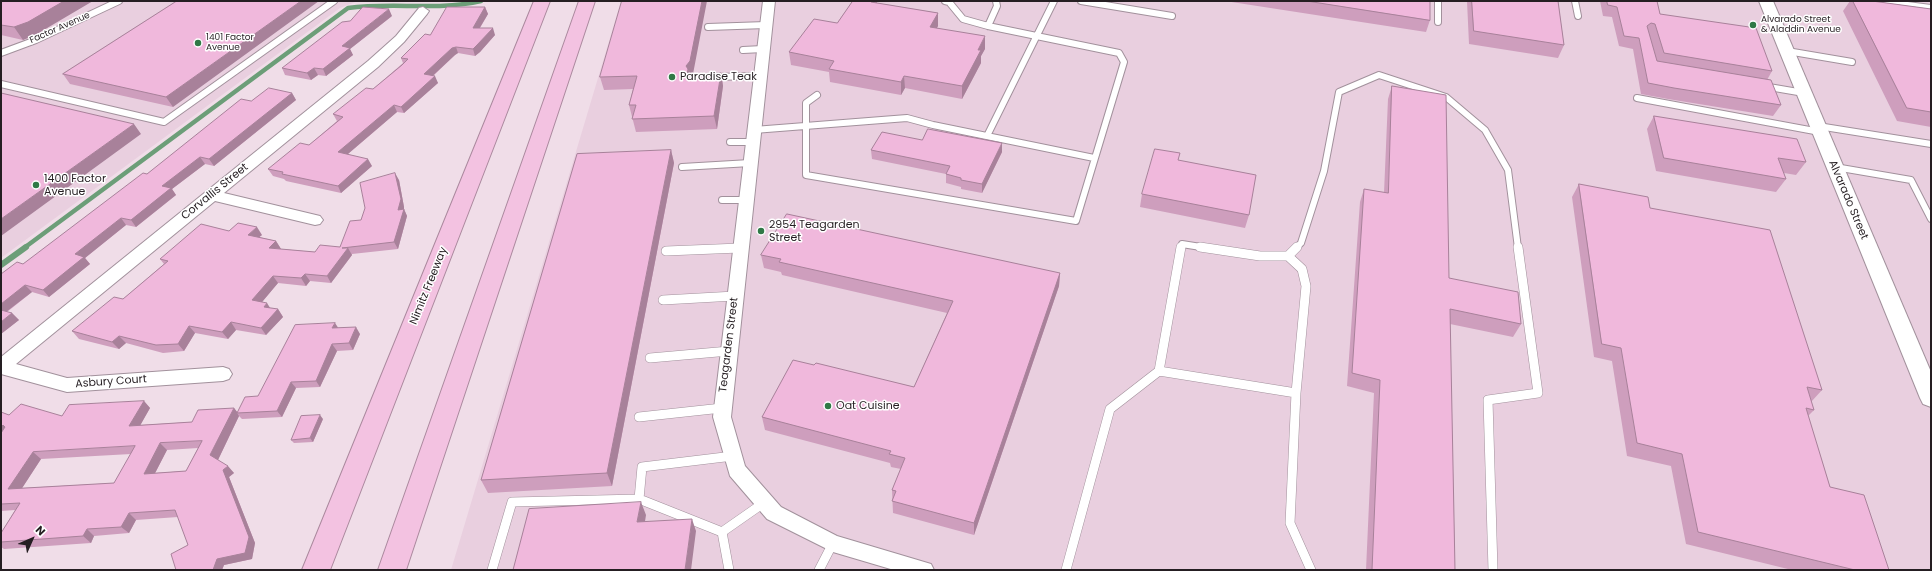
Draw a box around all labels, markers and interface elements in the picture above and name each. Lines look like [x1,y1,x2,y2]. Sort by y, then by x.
street label: Factor Avenue [28,10,92,46]
place label: Alvarado Street & Aladdin Avenue [1761,15,1841,36]
marker: Alvarado Street & Aladdin Avenue [1748,20,1758,30]
place label: 1401 Factor Avenue [206,33,254,54]
marker: 1401 Factor Avenue [193,38,203,48]
place label: Paradise Teak [680,70,757,84]
marker: Paradise Teak [667,72,677,82]
street label: Alvarado Street [1825,158,1871,242]
street label: Corvallis Street [179,161,251,223]
place label: 1400 Factor Avenue [44,172,106,198]
marker: 1400 Factor Avenue [31,180,41,190]
place label: 2954 Teagarden Street [769,218,859,244]
marker: 2954 Teagarden Street [756,226,766,236]
street label: Nimitz Freeway [407,245,451,327]
street label: Teagarden Street [717,297,741,393]
street label: Asbury Court [75,373,147,391]
place label: Oat Cuisine [836,399,900,413]
marker: Oat Cuisine [823,401,833,411]
north arrow [12,519,52,559]
text: N [32,522,49,539]

